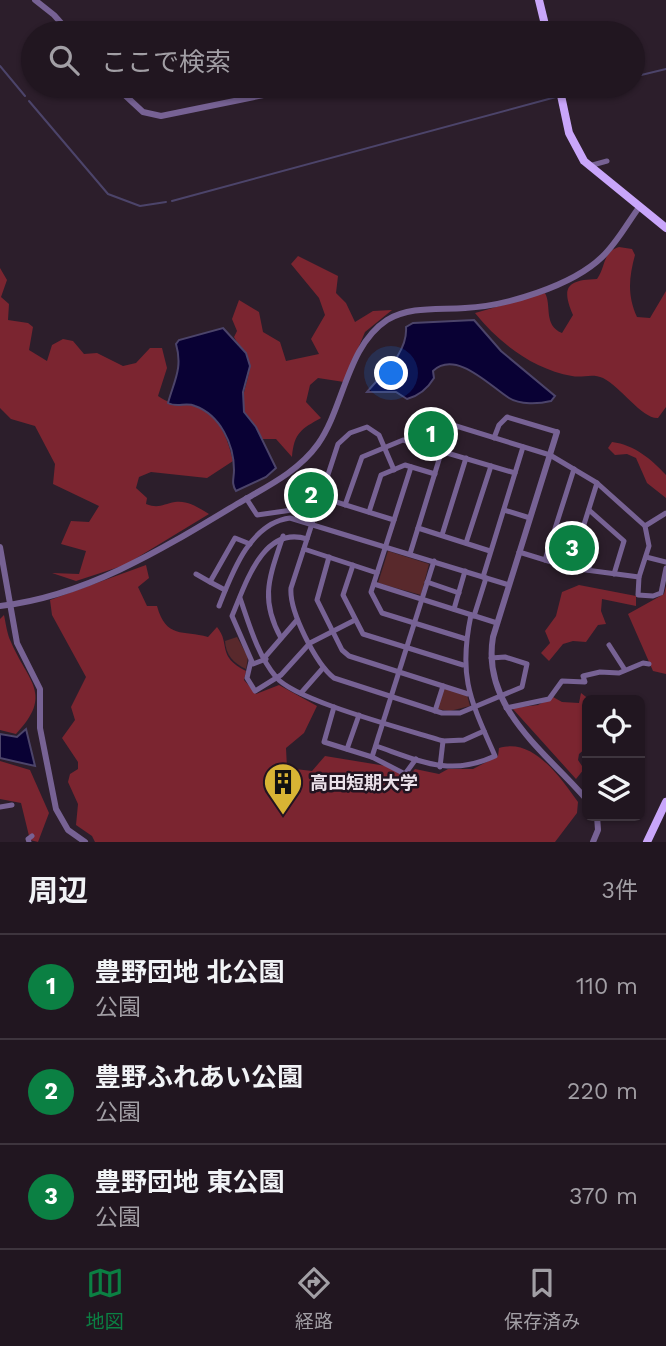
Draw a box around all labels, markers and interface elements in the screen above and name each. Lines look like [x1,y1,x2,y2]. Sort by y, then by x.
search box [21,21,645,98]
icon: search [45,41,83,79]
text: ここで検索 [101,47,231,77]
your location [374,356,408,390]
pin: 1 [408,408,454,460]
pin: 2 [288,469,334,521]
pin: 3 [549,522,595,574]
map controls [582,695,645,821]
button: locate [582,695,645,758]
button: layers [582,758,645,821]
building icon: 高田短期大学 [262,761,304,816]
place label: 高田短期大学 [310,772,418,793]
text: 周辺 [28,873,88,908]
text: 3件 [602,877,638,904]
text: 豊野団地 北公園 [95,957,284,987]
text: 1 [46,973,56,1000]
text: 110 m [576,973,638,1000]
text: 公園 [95,994,141,1021]
text: 豊野ふれあい公園 [95,1062,303,1092]
text: 2 [44,1078,58,1105]
text: 220 m [567,1078,638,1105]
text: 公園 [95,1099,141,1126]
text: 豊野団地 東公園 [95,1167,284,1197]
text: 3 [44,1183,58,1210]
text: 370 m [569,1183,638,1210]
text: 公園 [95,1204,141,1231]
tab: 地図 [86,1264,124,1333]
tab: 経路 [295,1264,333,1333]
tab: 保存済み [504,1264,580,1333]

